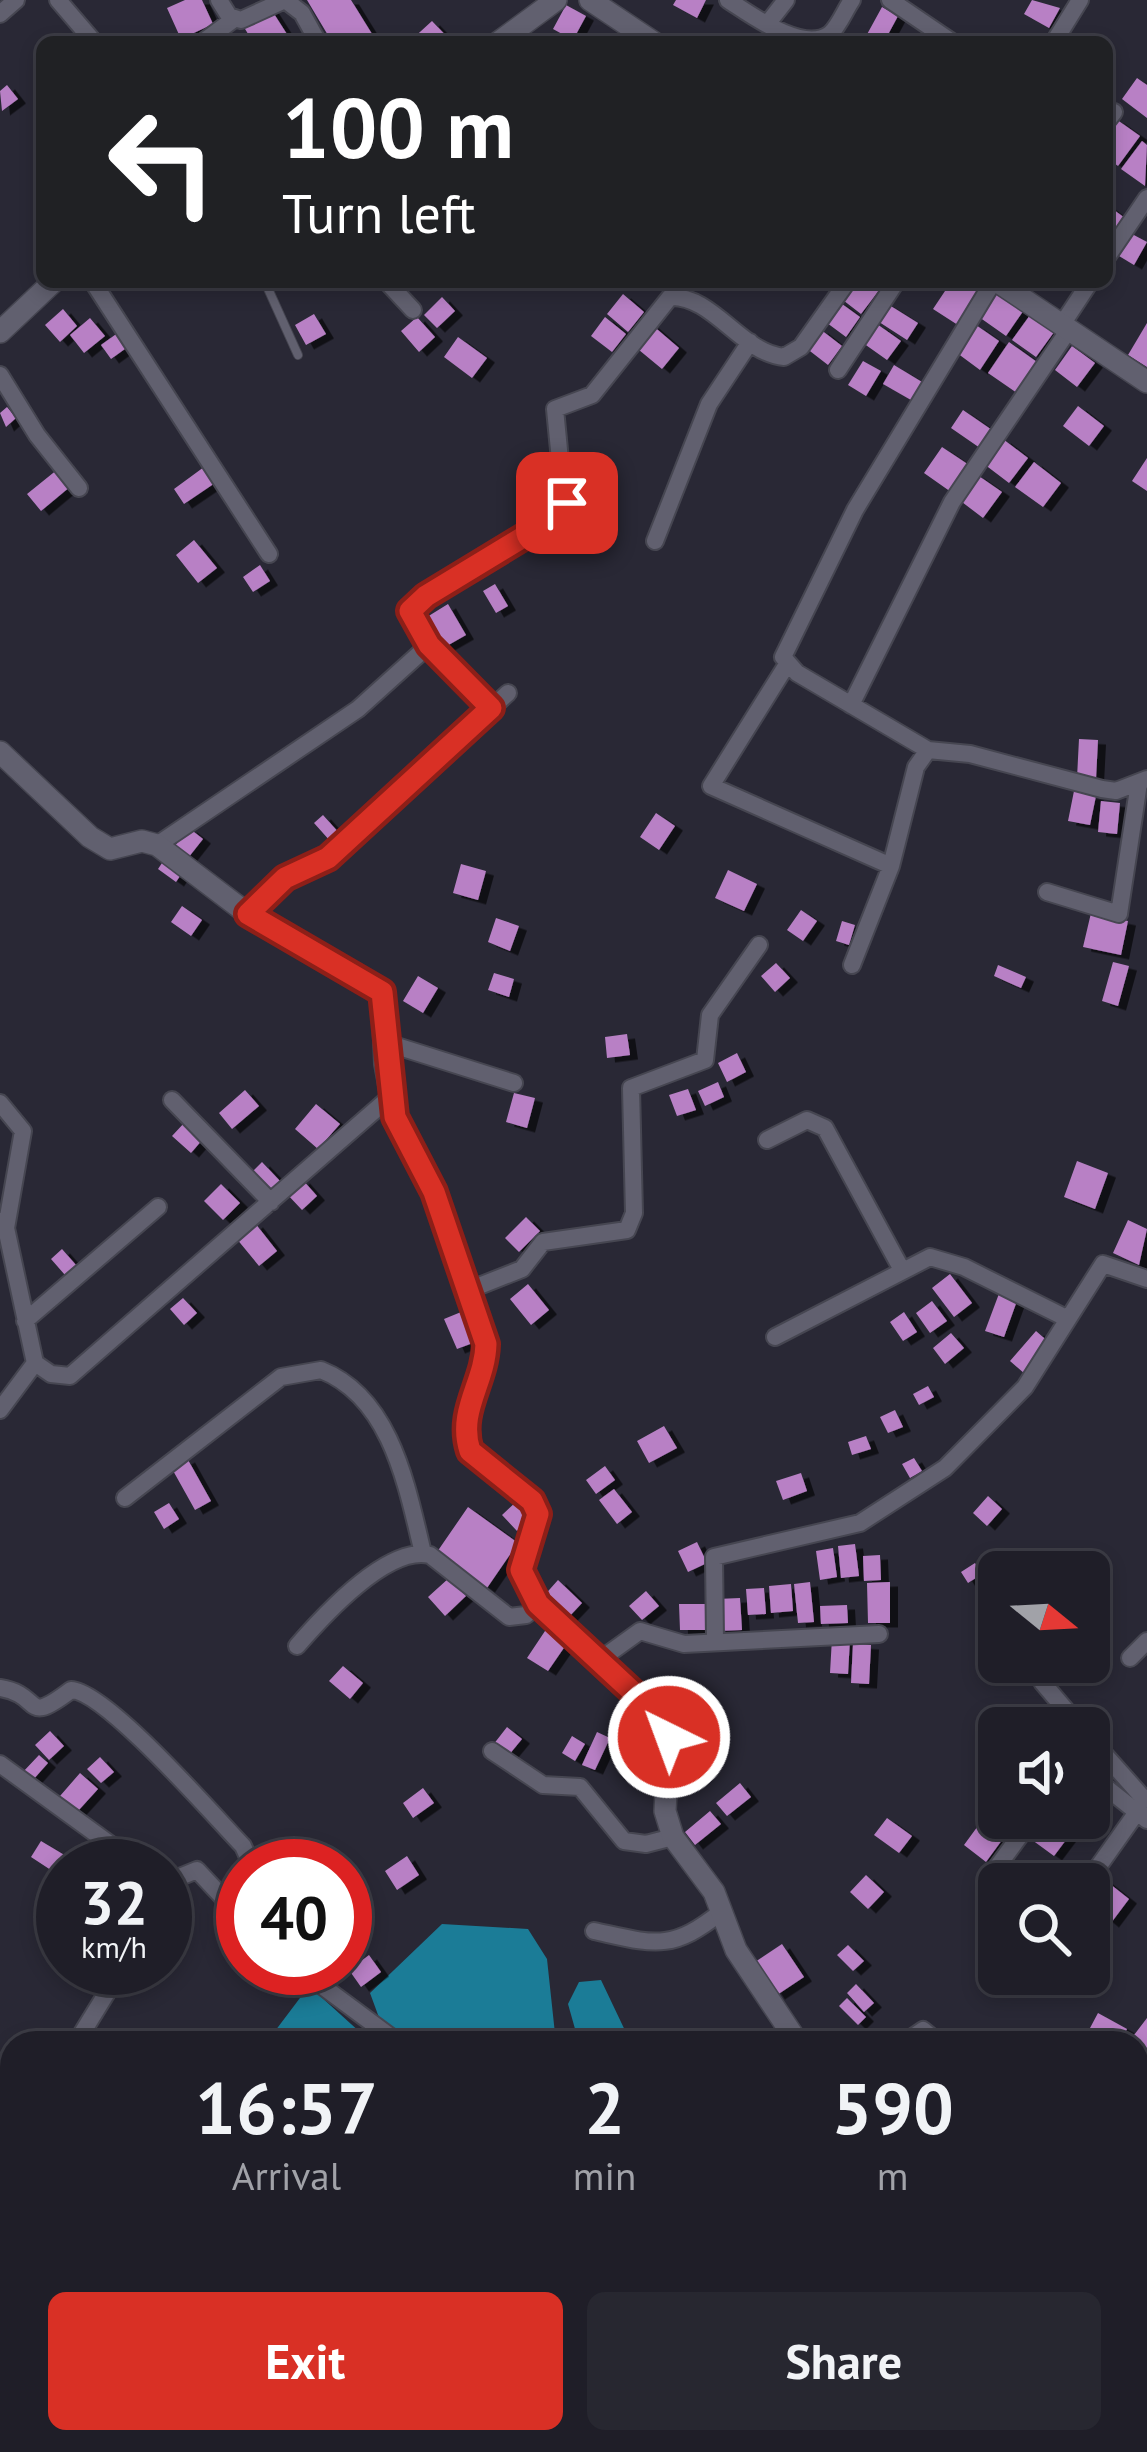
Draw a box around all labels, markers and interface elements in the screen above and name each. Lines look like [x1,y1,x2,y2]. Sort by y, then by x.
text: 100 m [282,72,514,181]
icon: left [84,84,240,240]
text: Turn left [282,178,476,248]
pin [516,452,618,554]
icon: arrive [534,470,600,536]
north arrow [978,1551,1110,1683]
map controls [978,1551,1110,1995]
position arrow [606,1674,732,1800]
button: sound [978,1707,1110,1839]
speed limit sign: 40 [216,1839,372,1995]
text: 32 [80,1863,148,1941]
button: search [978,1863,1110,1995]
text: km/h [81,1927,147,1966]
text: 16:57 [195,2061,378,2154]
text: 2 [584,2061,625,2154]
text: 590 [831,2061,954,2154]
text: Arrival [232,2150,341,2201]
text: min [573,2150,636,2201]
text: m [877,2150,908,2201]
button: Exit [48,2292,563,2430]
button: Share [587,2292,1101,2430]

